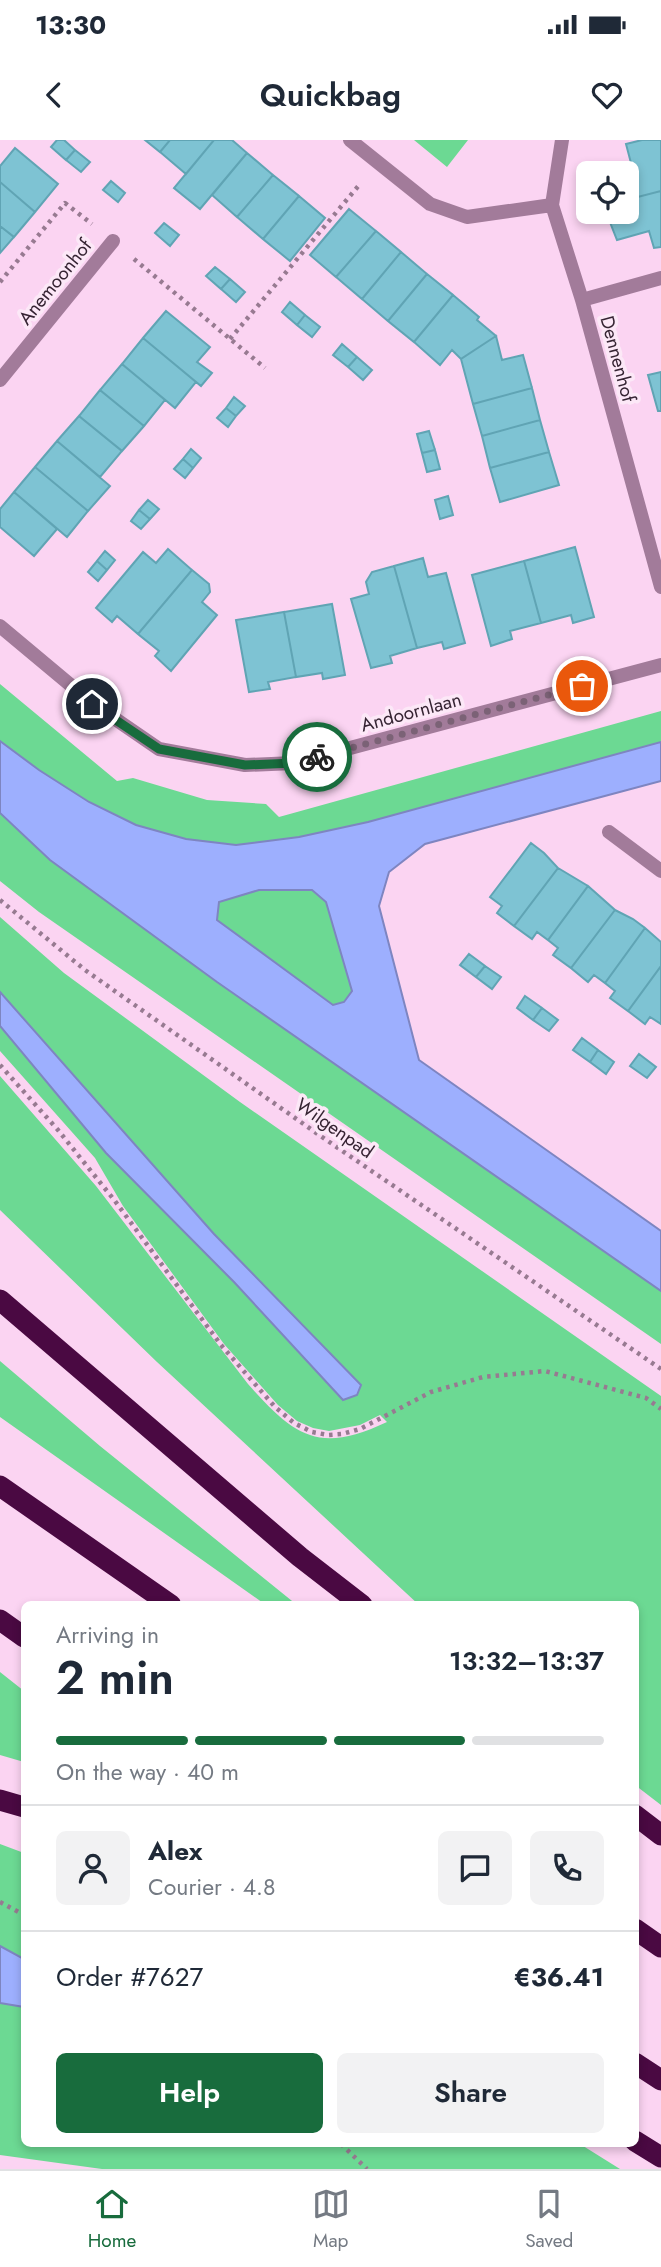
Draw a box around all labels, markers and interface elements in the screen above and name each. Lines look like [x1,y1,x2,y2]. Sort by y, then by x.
text: 13:30 [35,6,106,44]
text: Quickbag [260,72,401,118]
icon: back [35,76,73,114]
icon: heart [588,76,626,114]
map controls [576,161,639,224]
button: locate [576,161,639,224]
street label: Anemoonhof [12,233,98,331]
street label: Dennenhof [594,313,643,406]
pin [552,656,612,716]
icon: bag [563,667,601,705]
pin [62,674,122,734]
icon: home [73,685,111,723]
street label: Andoornlaan [358,686,464,738]
courier [282,722,352,792]
icon: bike [298,738,336,776]
street label: Wilgenpad [291,1091,379,1165]
text: Arriving in [56,1618,159,1652]
text: 13:32–13:37 [449,1642,604,1680]
text: 2 min [56,1645,174,1711]
text: On the way · 40 m [56,1755,239,1789]
button: person [56,1831,130,1905]
button: chat [438,1831,512,1905]
button: phone [530,1831,604,1905]
text: Alex [148,1832,202,1870]
text: Courier · 4.8 [148,1870,276,1904]
text: Order #7627 [56,1958,203,1996]
text: €36.41 [514,1958,604,1996]
button: Help [56,2053,323,2133]
button: Share [337,2053,604,2133]
tab: Home [88,2185,136,2254]
tab: Map [312,2185,350,2254]
tab: Saved [525,2185,573,2254]

